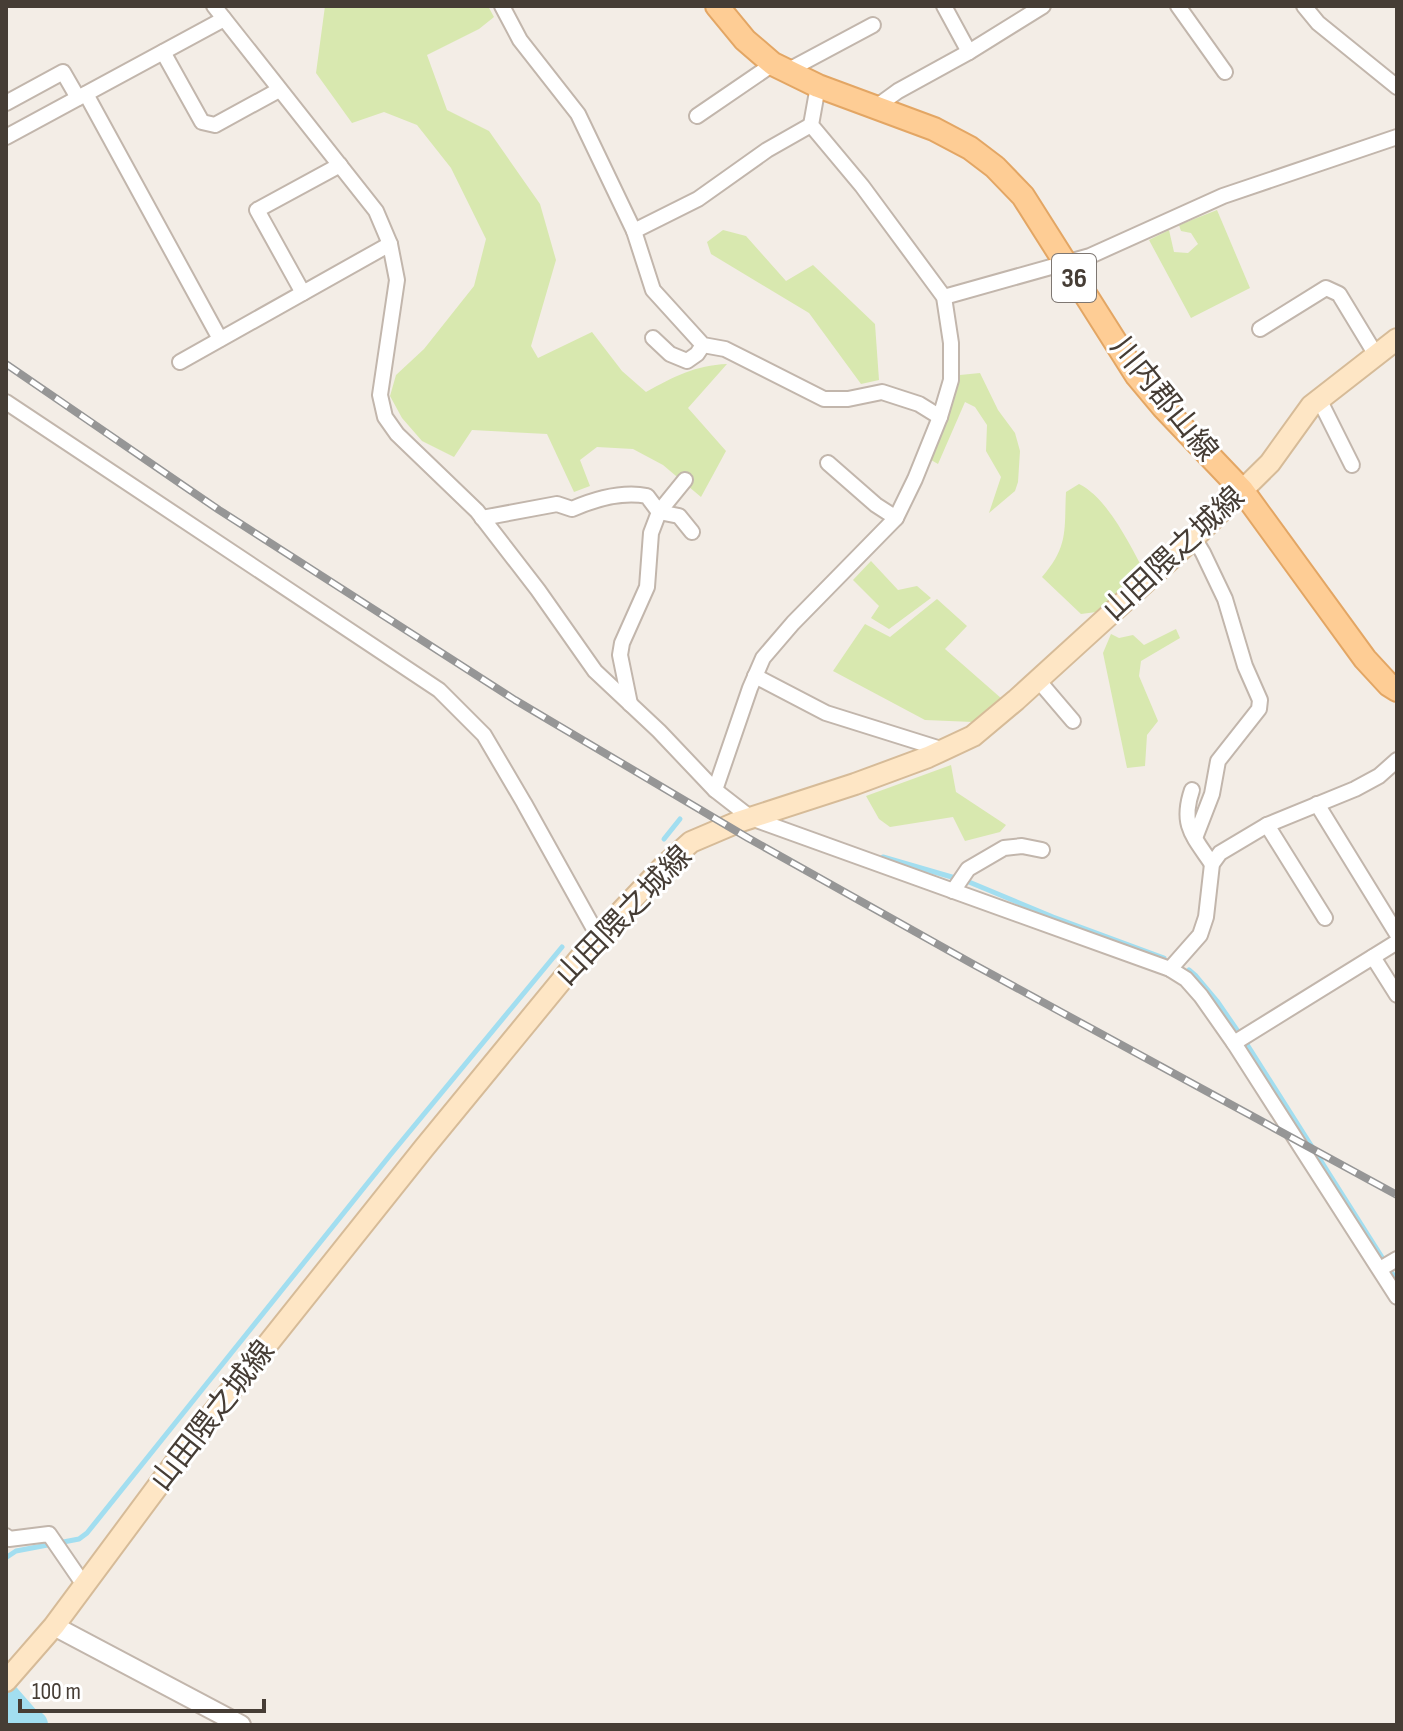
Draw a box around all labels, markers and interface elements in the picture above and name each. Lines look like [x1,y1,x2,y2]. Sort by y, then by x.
road number: 36 [1052,254,1096,302]
street label: 川内郡山線 [1103,329,1225,469]
street label: 山田隈之城線 [1096,479,1252,629]
street label: 山田隈之城線 [549,839,699,993]
street label: 山田隈之城線 [143,1334,283,1498]
scale bar [20,1663,264,1713]
text: 100 m [32,1677,81,1706]

